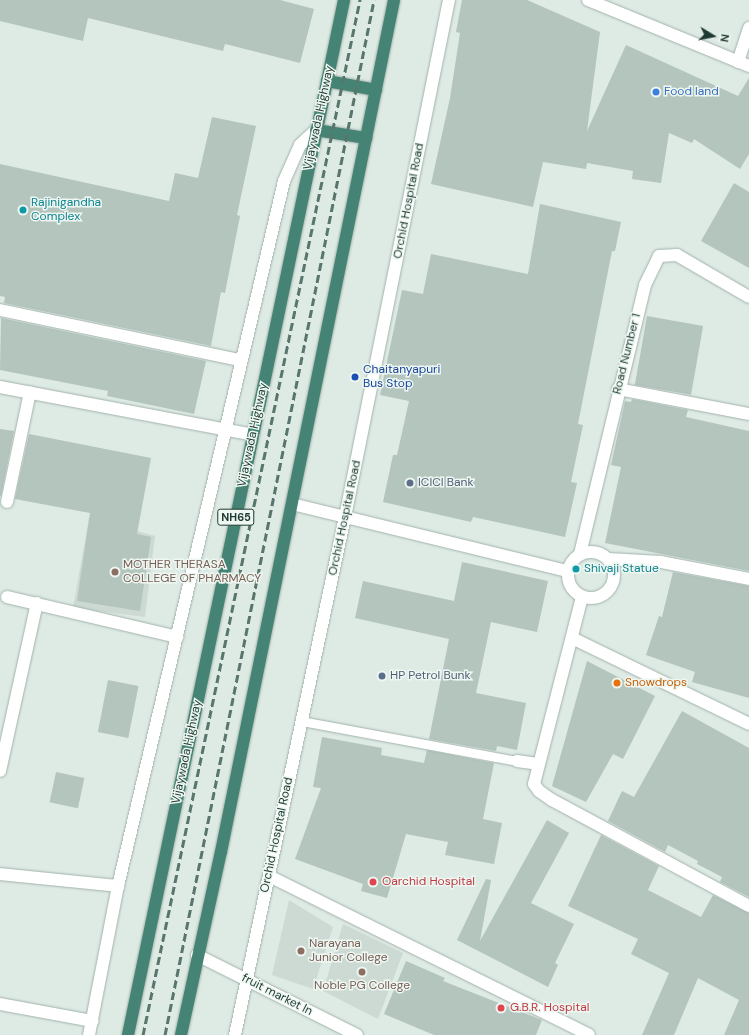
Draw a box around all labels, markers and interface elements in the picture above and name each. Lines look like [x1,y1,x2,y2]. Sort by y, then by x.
north arrow [693,16,733,56]
text: N [717,33,732,43]
street label: Vijaywada Highway [301,65,337,171]
place label: Food land [664,85,719,99]
marker: Food land [651,87,661,97]
street label: Orchid Hospital Road [391,142,427,260]
place label: Rajinigandha Complex [31,196,101,224]
marker: Rajinigandha Complex [18,205,28,215]
street label: Road Number 1 [610,312,644,396]
place label: Chaitanyapuri Bus Stop [363,363,440,391]
marker: Chaitanyapuri Bus Stop [350,372,360,382]
street label: Vijaywada Highway [235,382,271,488]
street label: Orchid Hospital Road [326,459,364,577]
place label: ICICI Bank [418,476,474,490]
marker: ICICI Bank [405,478,415,488]
road number: NH65 [217,508,255,526]
place label: MOTHER THERASA COLLEGE OF PHARMACY [123,558,261,586]
place label: Shivaji Statue [584,562,659,576]
marker: Shivaji Statue [571,564,581,574]
marker: MOTHER THERASA COLLEGE OF PHARMACY [110,567,120,577]
place label: HP Petrol Bunk [390,669,470,683]
marker: HP Petrol Bunk [377,671,387,681]
place label: Snowdrops [625,676,687,690]
marker: Snowdrops [612,678,622,688]
street label: Vijaywada Highway [169,699,205,805]
street label: Orchid Hospital Road [258,776,296,894]
place label: Oarchid Hospital [382,875,475,889]
marker: Oarchid Hospital [367,876,379,888]
place label: Narayana Junior College [309,937,388,965]
marker: Narayana Junior College [296,946,306,956]
marker: Noble PG College [357,967,367,977]
street label: fruit market ln [239,971,315,1019]
place label: Noble PG College [314,979,410,993]
place label: G.B.R. Hospital [510,1001,589,1015]
marker: G.B.R. Hospital [495,1002,507,1014]

